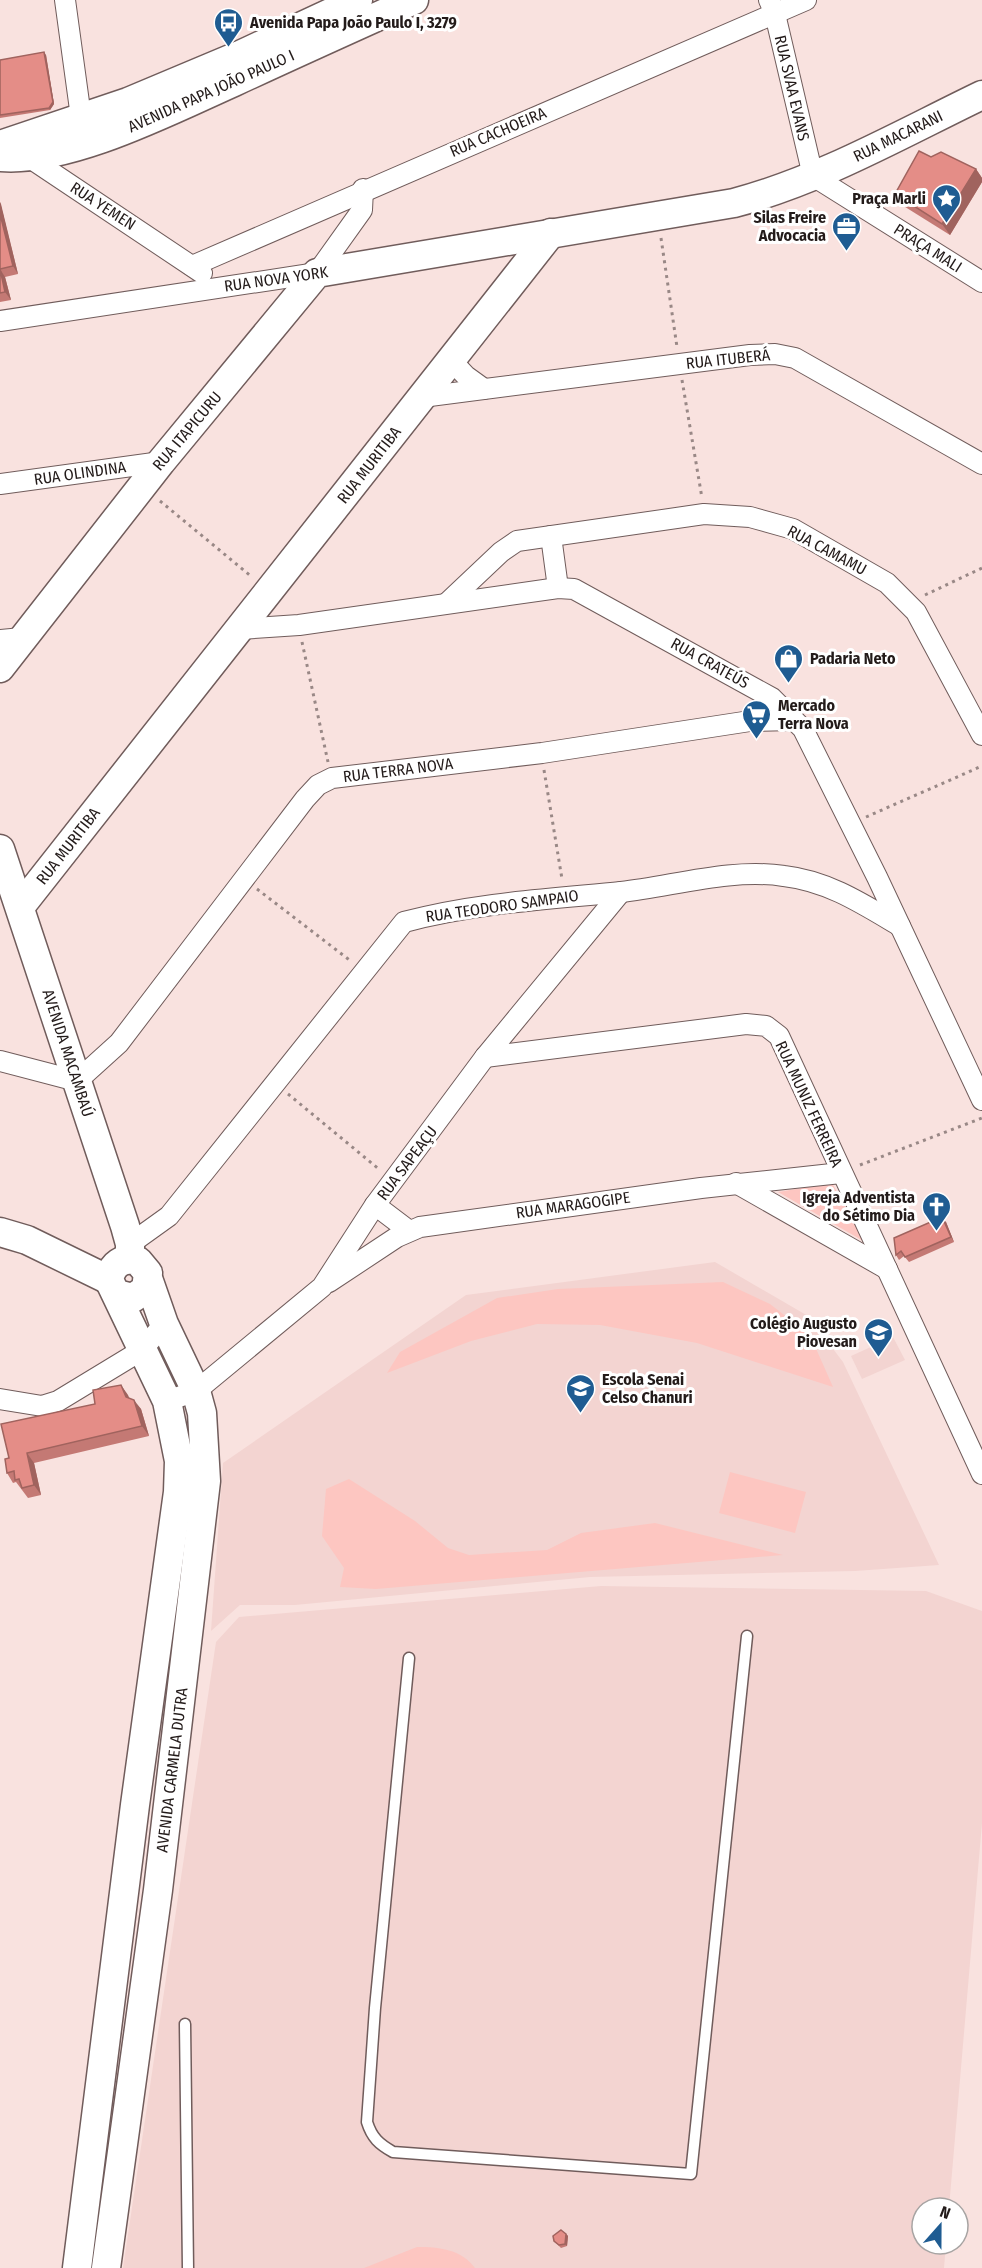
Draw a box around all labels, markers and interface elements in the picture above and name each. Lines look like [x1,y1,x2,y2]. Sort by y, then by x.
bus stop icon: Avenida Papa João Paulo I, 3279 [213,6,245,48]
place label: Avenida Papa João Paulo I, 3279 [249,13,457,32]
street label: RUA SVAA EVANS [771,33,813,143]
street label: AVENIDA PAPA JOÃO PAULO I [125,46,297,136]
street label: RUA CACHOEIRA [447,103,550,161]
street label: RUA MACARANI [850,106,946,166]
street label: RUA YEMEN [67,178,139,234]
place icon: Praça Marli [931,182,963,224]
place label: Praça Marli [852,189,926,209]
place label: Silas Freire Advocacia [753,208,826,245]
office icon: Silas Freire Advocacia [831,210,863,252]
street label: PRAÇA MALI [890,220,966,277]
street label: RUA NOVA YORK [223,262,330,296]
street label: RUA ITUBERÁ [685,345,772,373]
street label: RUA ITAPICURU [148,388,226,474]
street label: RUA MURITIBA [333,422,405,507]
street label: RUA OLINDINA [33,457,128,489]
street label: RUA CAMAMU [784,521,870,579]
street label: RUA CRATEÚS [668,634,753,692]
shop icon: Padaria Neto [773,642,805,684]
place label: Padaria Neto [810,649,896,668]
place label: Mercado Terra Nova [778,696,849,733]
supermarket icon: Mercado Terra Nova [741,698,773,740]
street label: RUA TERRA NOVA [342,754,455,786]
street label: RUA MURITIBA [32,803,104,888]
street label: RUA TEODORO SAMPAIO [424,886,580,926]
street label: AVENIDA MACAMBAÚ [38,987,98,1119]
street label: RUA MUNIZ FERREIRA [771,1038,847,1171]
street label: RUA SAPEAÇU [373,1122,442,1204]
street label: RUA MARAGOGIPE [515,1188,631,1222]
place label: Igreja Adventista do Sétimo Dia [802,1188,915,1225]
church icon: Igreja Adventista do Sétimo Dia [920,1190,952,1232]
place label: Colégio Augusto Piovesan [750,1314,857,1351]
school or university icon: Colégio Augusto Piovesan [862,1316,894,1358]
place label: Escola Senai Celso Chanuri [602,1370,693,1407]
school or university icon: Escola Senai Celso Chanuri [565,1372,597,1414]
street label: AVENIDA CARMELA DUTRA [152,1686,192,1853]
north arrow [910,2196,970,2256]
text: N [937,2202,953,2223]

